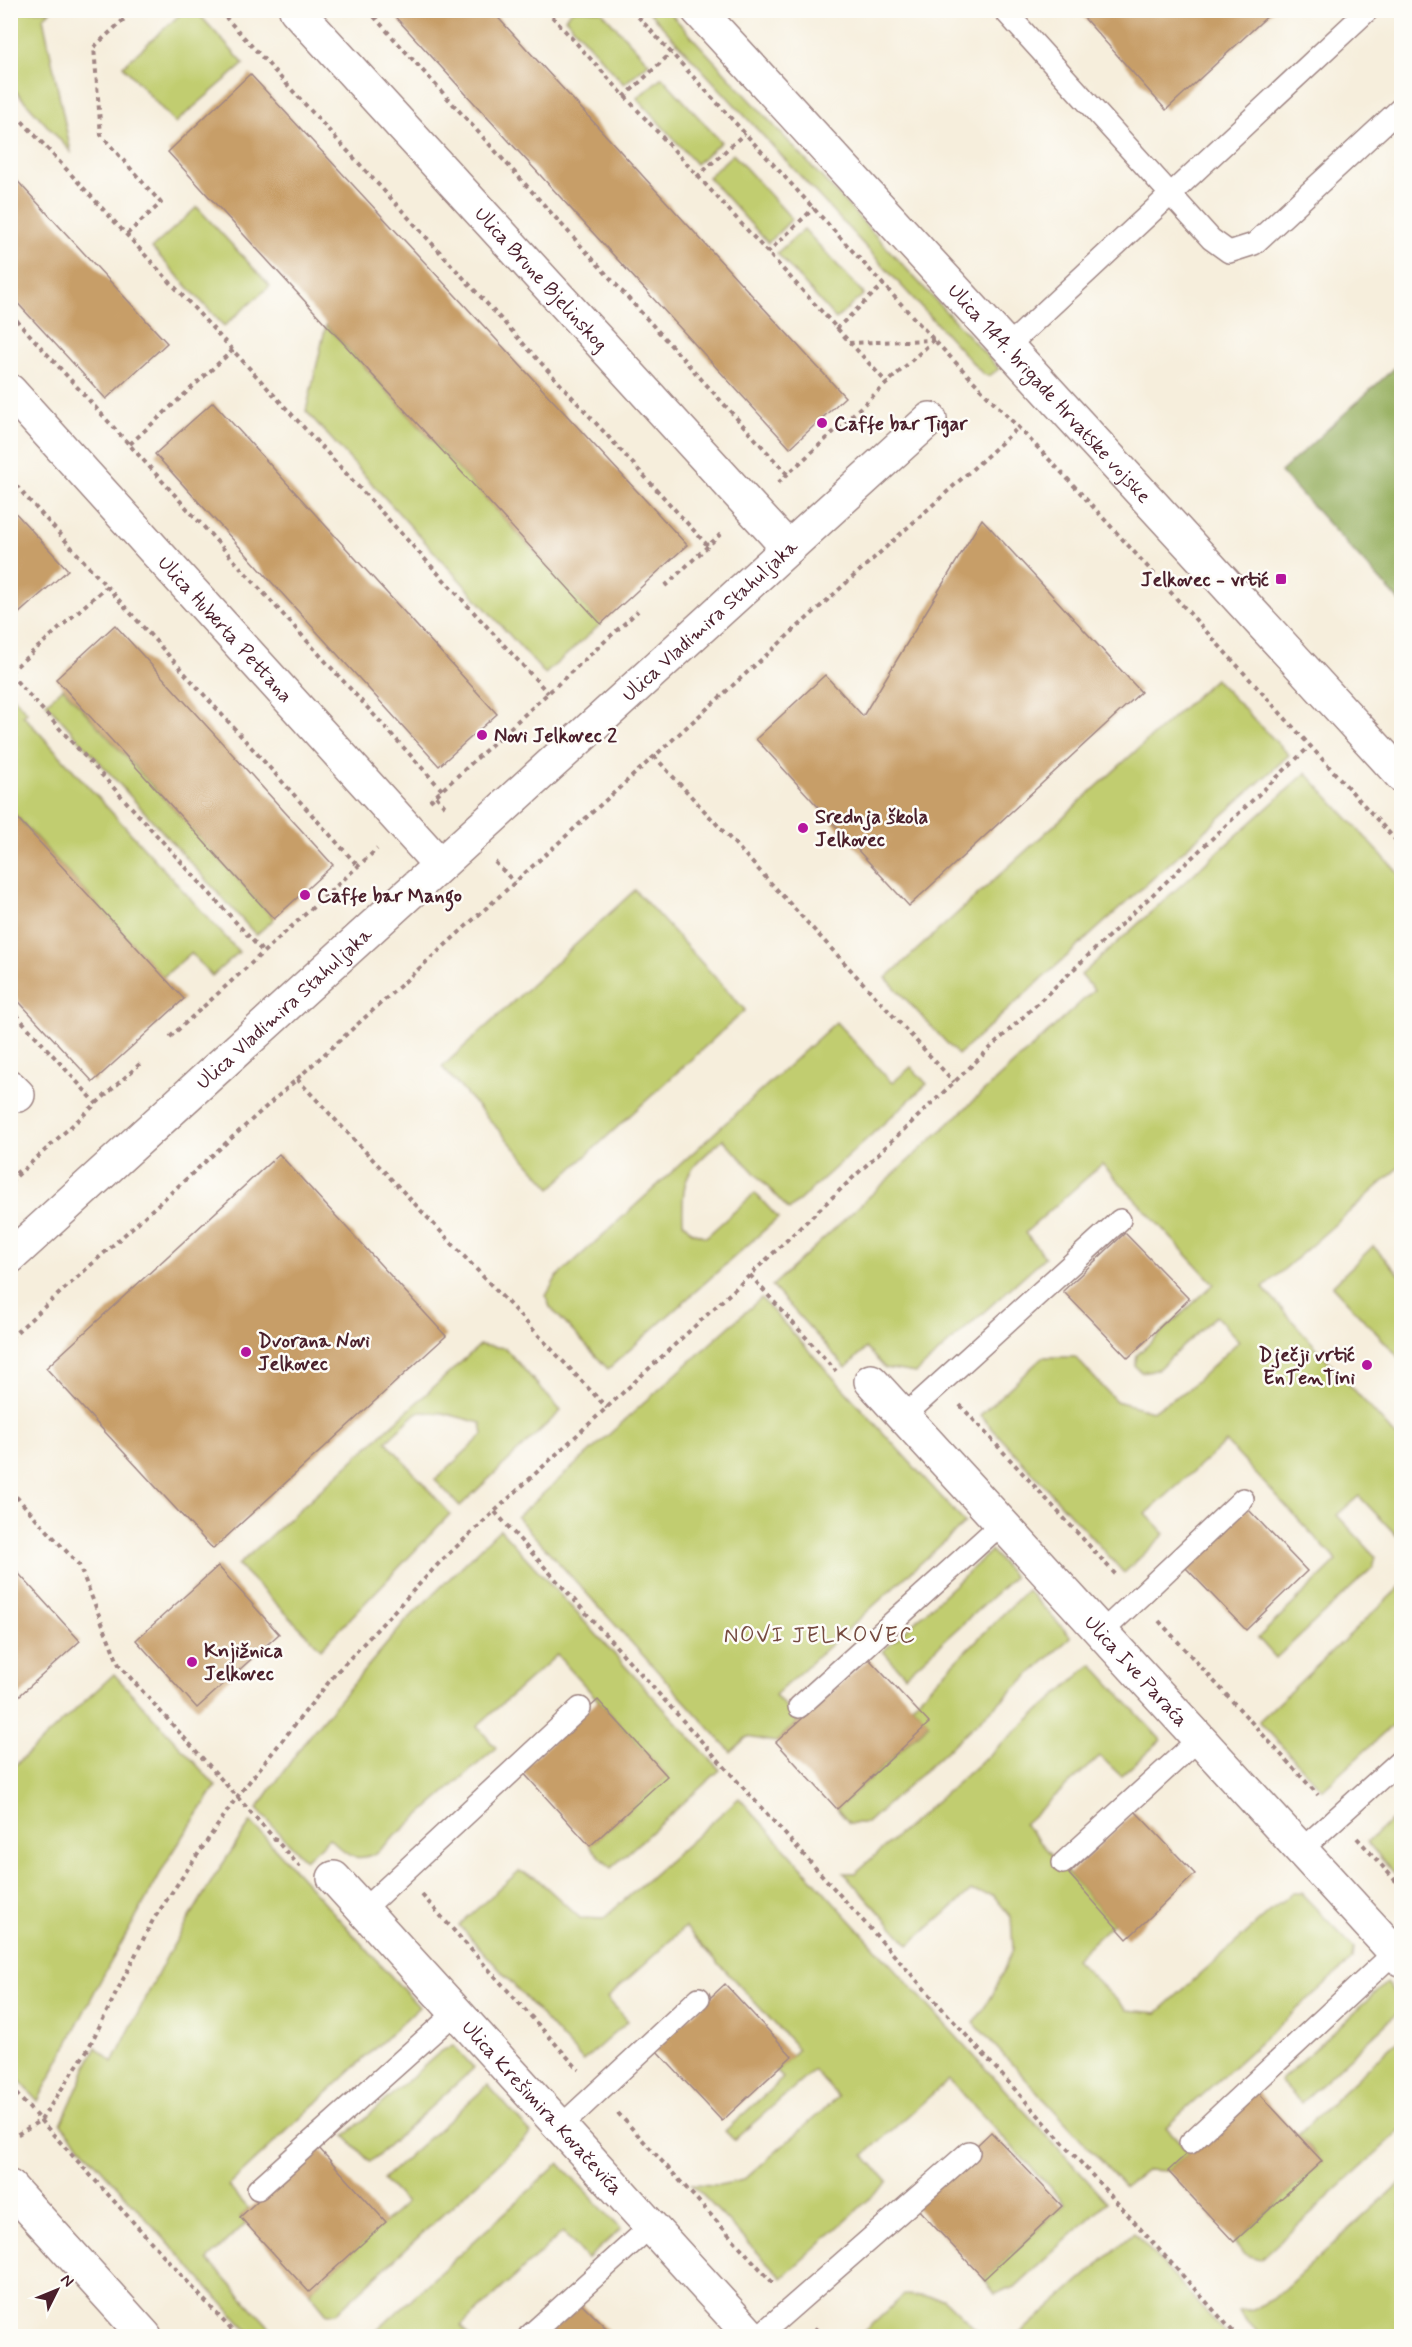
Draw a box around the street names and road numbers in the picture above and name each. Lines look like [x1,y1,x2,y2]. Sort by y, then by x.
street label: Ulica Brune Bjelinskog [467,202,614,358]
street label: Ulica 144. brigade Hrvatske vojske [941,278,1157,510]
street label: Ulica Vladimira Stahuljaka [616,533,805,708]
street label: Ulica Huberta Pettana [151,550,298,709]
street label: Ulica Vladimira Stahuljaka [191,921,379,1096]
street label: Ulica Ive Paraća [1077,1610,1194,1733]
street label: Ulica Krešimira Kovačevića [455,2015,628,2202]

